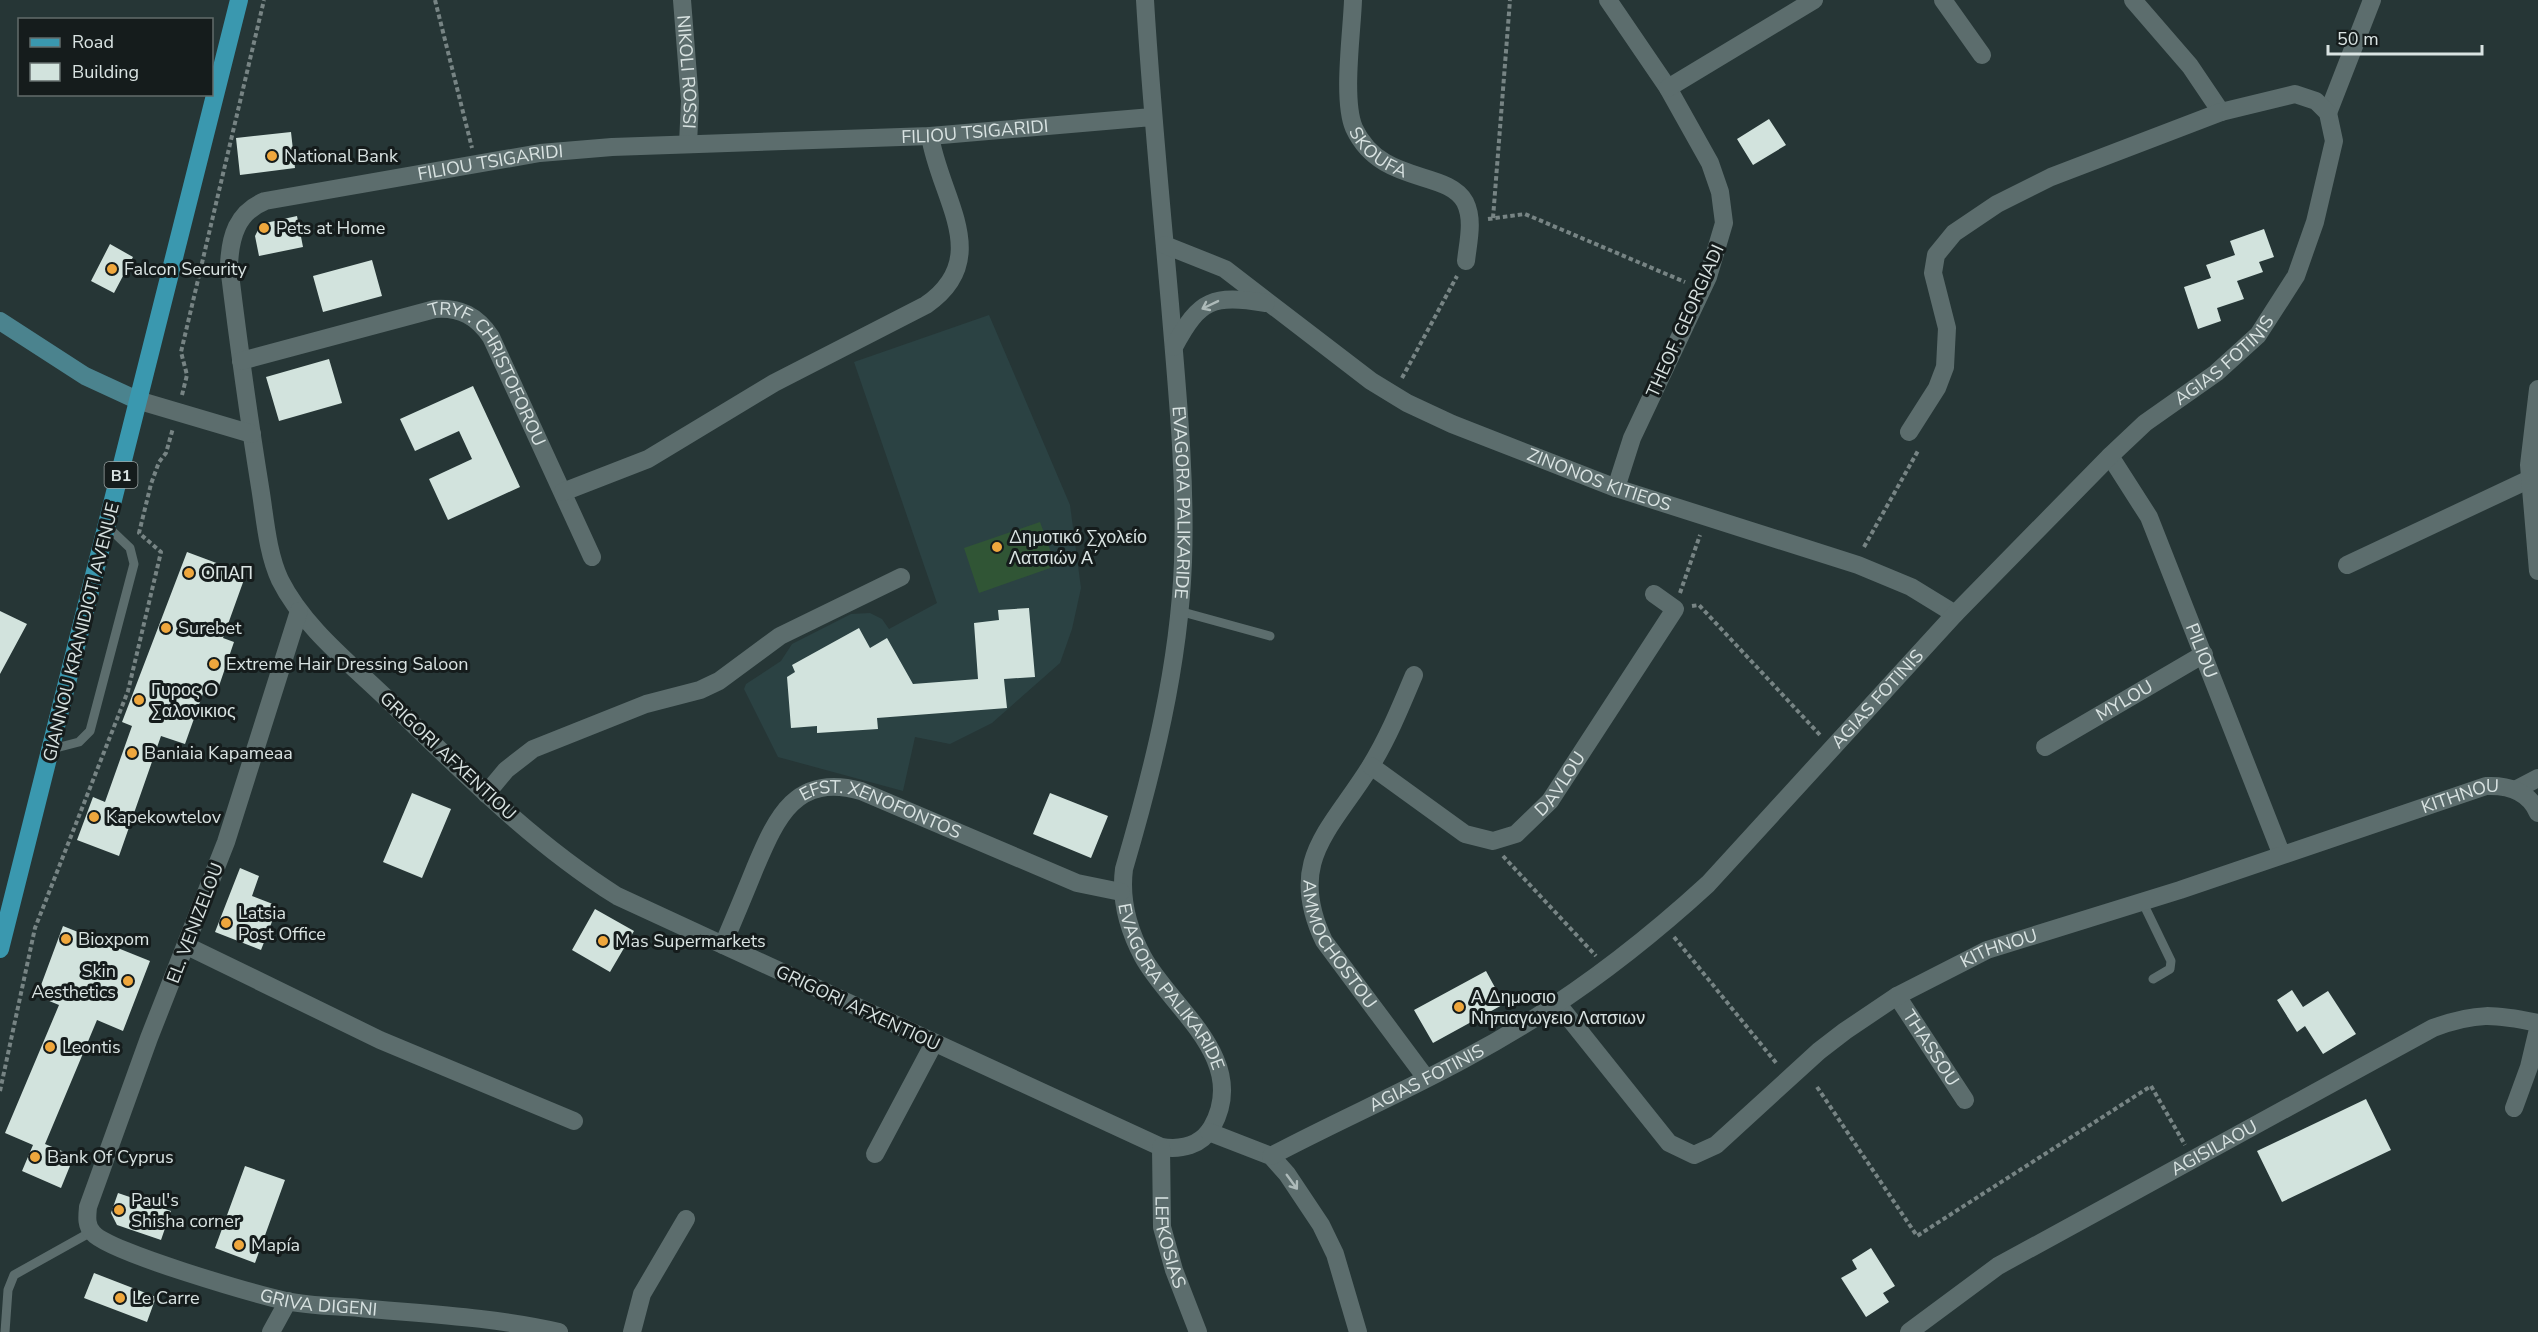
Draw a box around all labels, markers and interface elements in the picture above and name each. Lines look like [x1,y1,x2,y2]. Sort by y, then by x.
street label: NIKOLI ROSSI [671,14,702,129]
legend [18,18,213,96]
scale bar [2328,18,2482,56]
text: 50 m [2337,27,2379,51]
text: Road [72,30,114,54]
text: Building [72,60,139,84]
street label: FILIOU TSIGARIDI [901,114,1049,149]
street label: SKOUFA [1343,122,1411,183]
street label: FILIOU TSIGARIDI [416,139,564,186]
place label: National Bank [284,144,399,168]
marker: National Bank [265,149,279,163]
place label: Pets at Home [276,216,385,240]
marker: Pets at Home [257,221,271,235]
street label: THEOF. GEORGIADI [1641,241,1729,401]
place label: Falcon Security [124,257,247,281]
marker: Falcon Security [105,262,119,276]
street label: TRYF. CHRISTOFOROU [426,296,551,450]
one-way arrow [1201,299,1219,311]
street label: AGIAS FOTINIS [2169,311,2280,411]
street label: EVAGORA PALIKARIDE [1166,405,1196,600]
street label: ZINONOS KITIEOS [1524,442,1674,517]
road number: B1 [104,462,138,488]
street label: GIANNOU KRANIDIOTI AVENUE [37,500,125,764]
place label: Δημοτικό Σχολείο Λατσιών Α΄ [1009,525,1147,570]
marker: Δημοτικό Σχολείο Λατσιών Α΄ [990,540,1004,554]
place label: ΟΠΑΠ [201,561,253,585]
marker: ΟΠΑΠ [182,566,196,580]
place label: Surebet [178,616,242,640]
street label: PILIOU [2180,620,2223,682]
marker: Surebet [159,621,173,635]
street label: AGIAS FOTINIS [1826,644,1929,754]
place label: Extreme Hair Dressing Saloon [226,652,468,676]
marker: Extreme Hair Dressing Saloon [207,657,221,671]
street label: MYLOU [2091,674,2157,727]
place label: Γυρος Ο Σαλονικιος [151,678,236,723]
street label: GRIGORI AFXENTIOU [375,686,521,826]
marker: Γυρος Ο Σαλονικιος [132,693,146,707]
place label: Baniaia Kapameaa [144,741,293,765]
marker: Baniaia Kapameaa [125,746,139,760]
street label: DAVLOU [1529,747,1591,822]
street label: KITHNOU [2418,774,2499,819]
street label: EFST. XENOFONTOS [795,775,965,844]
place label: Kapekowtelov [106,805,222,829]
marker: Kapekowtelov [87,810,101,824]
street label: EL. VENIZELOU [161,859,229,987]
street label: AMMOCHOSTOU [1297,880,1382,1014]
place label: Latsia Post Office [238,901,326,946]
street label: EVAGORA PALIKARIDE [1112,901,1230,1073]
marker: Latsia Post Office [219,916,233,930]
street label: KITHNOU [1956,923,2040,974]
place label: Bioxpom [78,927,150,951]
place label: Mas Supermarkets [615,929,766,953]
marker: Bioxpom [59,932,73,946]
marker: Mas Supermarkets [596,934,610,948]
place label: Skin Aesthetics [31,959,116,1004]
street label: GRIGORI AFXENTIOU [772,959,944,1057]
marker: Skin Aesthetics [121,974,135,988]
place label: Α Δημοσιο Νηπιαγωγειο Λατσιων [1471,985,1645,1030]
marker: Α Δημοσιο Νηπιαγωγειο Λατσιων [1452,1000,1466,1014]
street label: THASSOU [1897,1005,1965,1091]
place label: Leontis [62,1035,121,1059]
street label: AGIAS FOTINIS [1365,1038,1488,1117]
marker: Leontis [43,1040,57,1054]
street label: AGISILAOU [2166,1114,2262,1181]
place label: Bank Of Cyprus [47,1145,174,1169]
marker: Bank Of Cyprus [28,1150,42,1164]
one-way arrow [1286,1173,1298,1189]
place label: Paul's Shisha corner [131,1188,241,1233]
street label: LEFKOSIAS [1150,1196,1192,1292]
marker: Paul's Shisha corner [112,1203,126,1217]
place label: Mapía [251,1233,300,1257]
marker: Mapía [232,1238,246,1252]
street label: GRIVA DIGENI [257,1283,378,1322]
place label: Le Carre [132,1286,200,1310]
marker: Le Carre [113,1291,127,1305]

